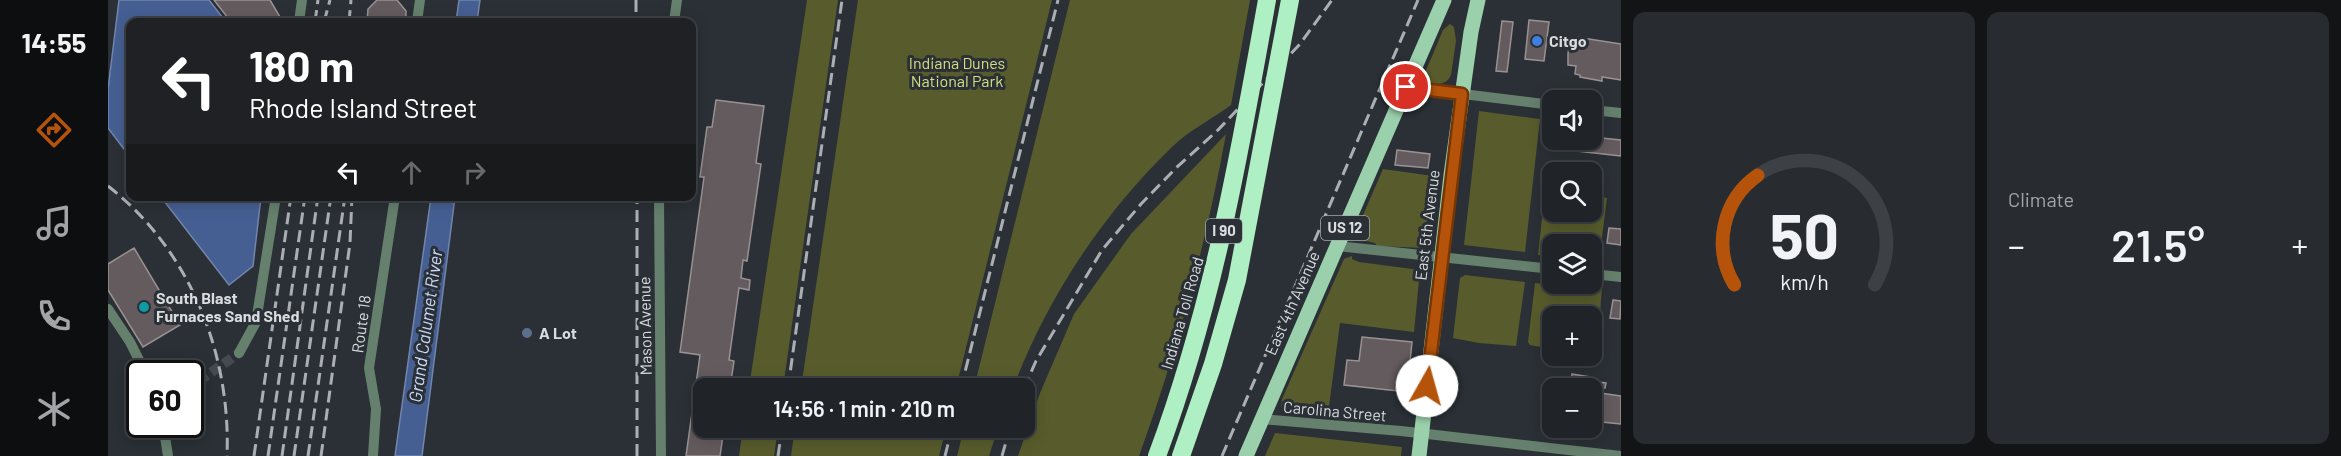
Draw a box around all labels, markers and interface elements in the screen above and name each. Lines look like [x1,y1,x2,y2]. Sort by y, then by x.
text: 14:55 [22,26,86,58]
place label: Citgo [1549,31,1587,50]
marker: Citgo [1530,34,1544,48]
text: 180 m [249,40,354,90]
icon: left [150,42,228,120]
park label: Indiana Dunes National Park [909,53,1005,90]
pin [1380,61,1431,112]
icon: arrive [1389,70,1422,103]
map controls [1542,90,1602,438]
button: sound [1542,90,1602,150]
text: Rhode Island Street [249,91,477,123]
icon: directions [33,109,75,151]
icon: left [332,156,365,189]
icon: ahead [395,156,428,189]
icon: right [458,156,491,189]
button: search [1542,162,1602,222]
street label: East 5th Avenue [1410,169,1443,281]
text: Climate [2008,187,2074,211]
text: 50 [1769,197,1839,271]
icon: music [33,202,75,244]
road number: US 12 [1321,216,1369,240]
text: 21.5° [2111,217,2205,271]
road number: I 90 [1206,219,1242,243]
text: − [2008,225,2025,265]
text: + [2291,225,2308,265]
button: layers [1542,234,1602,294]
water label: Grand Calumet River [403,247,447,404]
street label: East 4th Avenue [1260,248,1323,358]
street label: Indiana Toll Road [1156,254,1207,371]
text: km/h [1780,269,1828,294]
street label: Mason Avenue [634,276,655,376]
place label: South Blast Furnaces Sand Shed [156,288,300,325]
street label: Route 18 [347,294,374,354]
icon: phone [33,295,75,337]
marker: South Blast Furnaces Sand Shed [137,300,151,314]
button: + [1542,306,1602,366]
place label: A Lot [539,323,577,342]
marker: A Lot [520,326,534,340]
position arrow [1395,354,1459,418]
speed limit sign: 60 [126,360,204,438]
button: − [1542,378,1602,438]
icon: climate [33,388,75,430]
text: 14:56 · 1 min · 210 m [773,395,955,421]
street label: Carolina Street [1283,397,1388,424]

